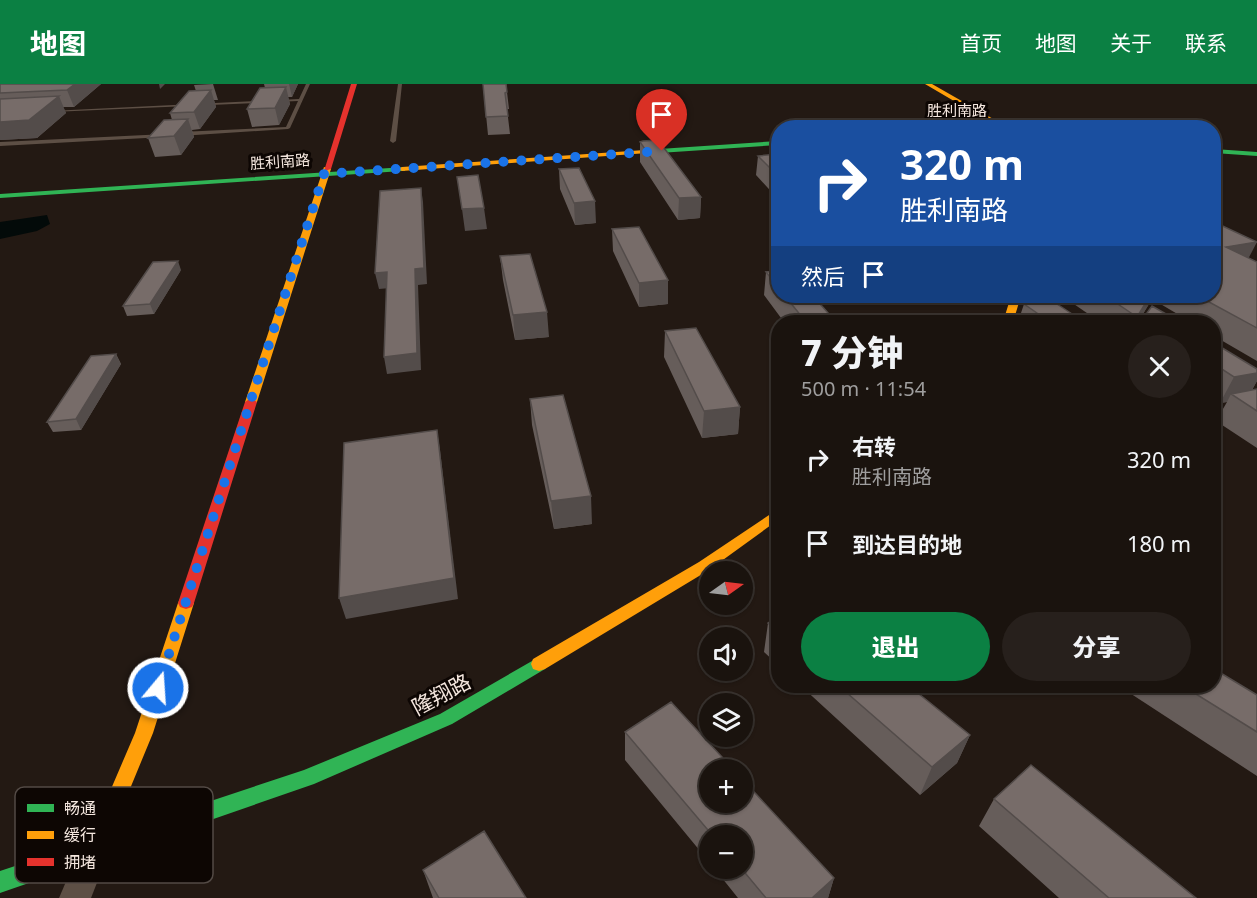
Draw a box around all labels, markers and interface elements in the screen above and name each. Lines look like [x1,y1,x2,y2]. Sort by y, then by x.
text: 地图 [30,24,86,62]
text: 首页 [960,29,1002,57]
text: 地图 [1035,29,1077,57]
text: 关于 [1110,29,1152,57]
text: 联系 [1185,29,1227,57]
pin [636,89,687,151]
icon: arrive [645,98,678,131]
street label: 胜利南路 [927,100,987,120]
text: 320 m [900,135,1024,192]
icon: right [801,144,879,222]
street label: 胜利南路 [249,149,311,173]
text: 胜利南路 [900,191,1008,228]
icon: arrive [857,258,890,291]
text: 然后 [801,261,845,291]
text: 7 分钟 [801,328,903,377]
button: close [1128,335,1191,398]
text: 500 m · 11:54 [801,375,926,402]
text: 右转 [852,431,896,461]
icon: right [801,443,834,476]
text: 320 m [1127,444,1191,474]
text: 胜利南路 [852,463,932,490]
icon: arrive [801,527,834,560]
text: 180 m [1127,528,1191,558]
text: 到达目的地 [852,529,962,559]
north arrow [699,561,753,615]
map controls [699,561,753,879]
button: 退出 [801,612,990,681]
button: 分享 [1002,612,1191,681]
button: sound [699,627,753,681]
position arrow [126,656,190,720]
street label: 隆翔路 [407,667,475,721]
button: layers [699,693,753,747]
button: + [699,759,753,813]
legend [15,787,213,883]
text: 畅通 [64,797,96,819]
text: 缓行 [64,824,96,846]
button: − [699,825,753,879]
text: 拥堵 [64,851,96,873]

